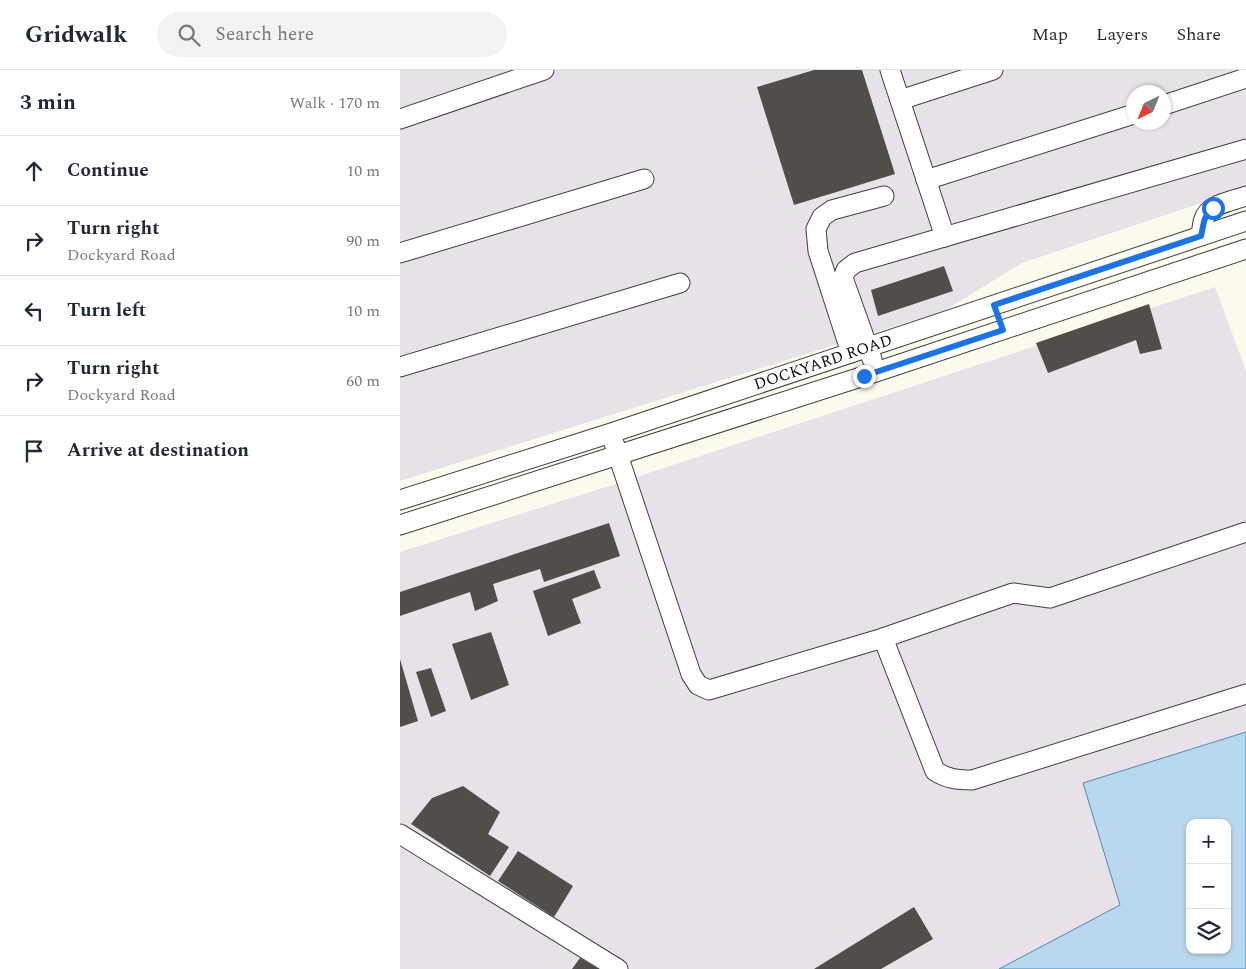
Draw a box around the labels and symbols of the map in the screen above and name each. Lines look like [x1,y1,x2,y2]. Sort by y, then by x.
north arrow [1126,85,1171,130]
route start [1202,197,1225,220]
street label: DOCKYARD ROAD [751,328,896,396]
route end [853,365,876,388]

